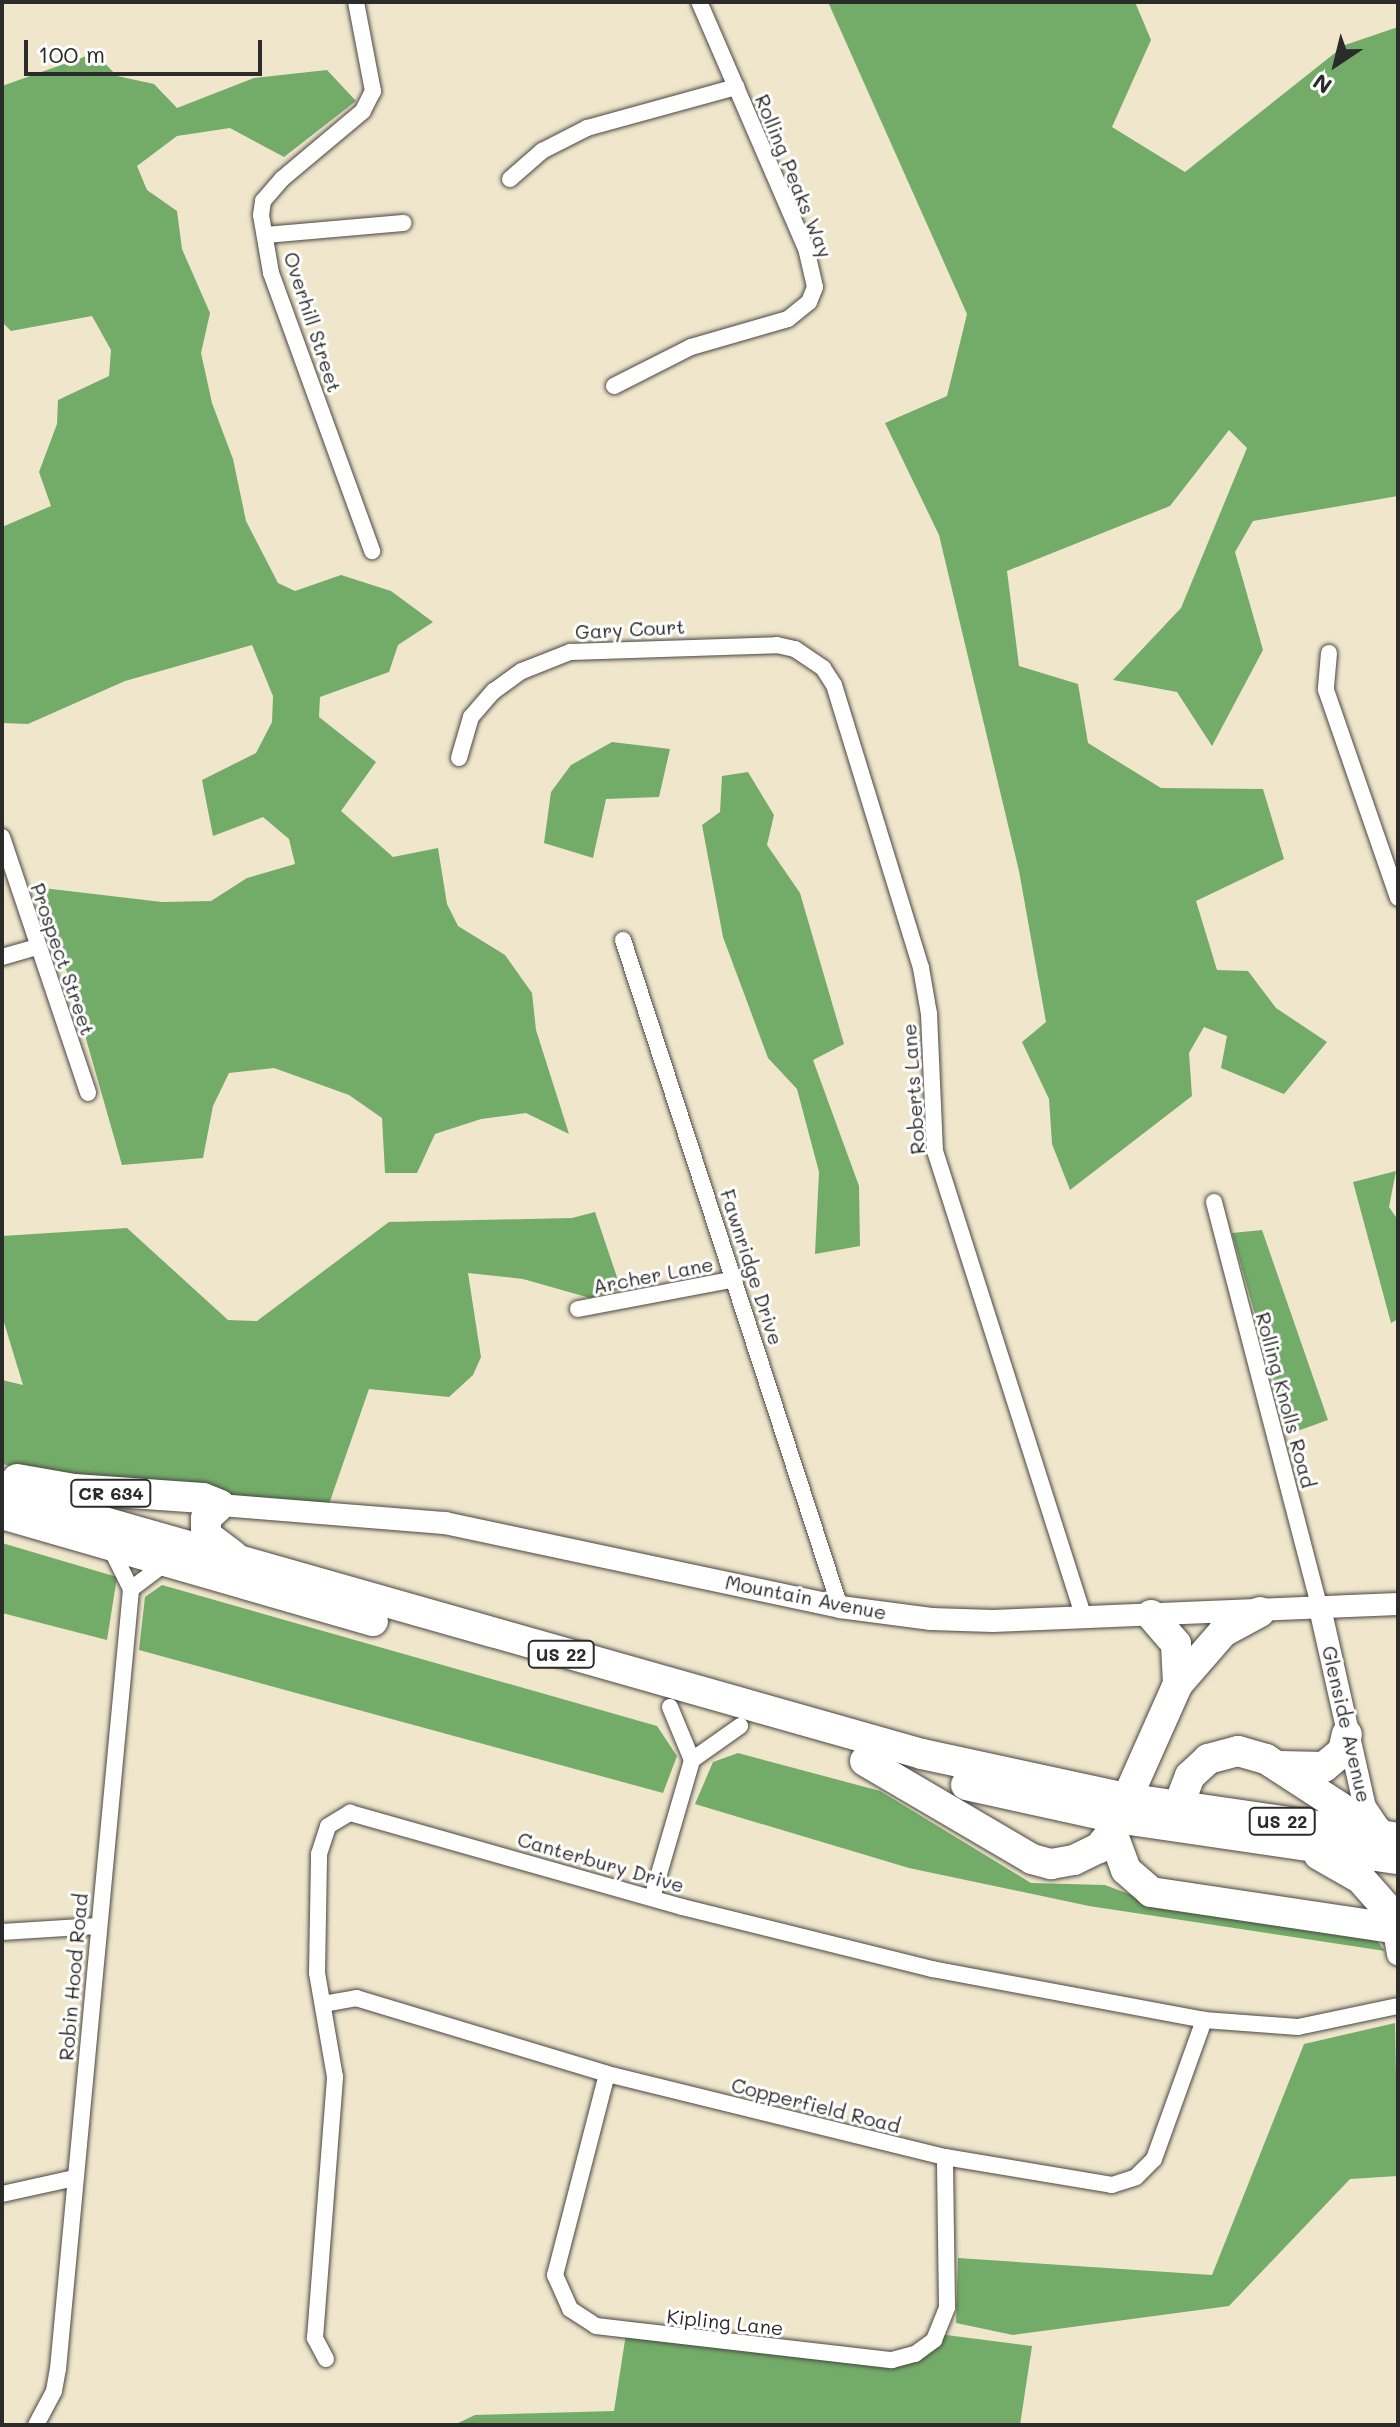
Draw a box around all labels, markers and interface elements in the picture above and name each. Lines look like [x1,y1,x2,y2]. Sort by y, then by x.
scale bar [28,24,266,74]
north arrow [1296,24,1376,104]
text: 100 m [38,38,105,69]
text: N [1307,67,1337,101]
street label: Rolling Peaks Way [750,91,838,261]
street label: Overhill Street [279,249,347,395]
street label: Gary Court [574,614,686,644]
street label: Prospect Street [26,880,100,1038]
street label: Roberts Lane [896,1023,930,1155]
street label: Fawnridge Drive [716,1186,788,1348]
street label: Archer Lane [591,1252,715,1298]
street label: Rolling Knolls Road [1251,1309,1321,1491]
road number: CR 634 [69,1479,153,1507]
street label: Mountain Avenue [723,1570,889,1624]
road number: US 22 [527,1640,595,1668]
street label: Glenside Avenue [1317,1643,1377,1805]
road number: US 22 [1248,1807,1316,1835]
street label: Canterbury Drive [515,1827,687,1897]
street label: Robin Hood Road [54,1892,92,2062]
street label: Copperfield Road [729,2072,903,2138]
street label: Kipling Lane [665,2304,785,2340]

